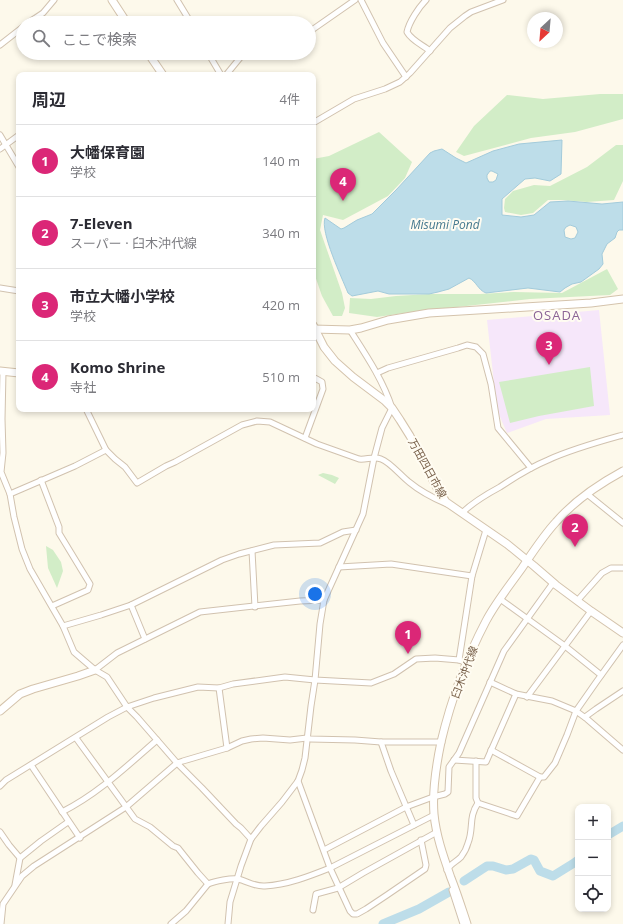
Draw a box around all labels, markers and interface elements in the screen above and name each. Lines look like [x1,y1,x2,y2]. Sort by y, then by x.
north arrow [527,12,563,48]
search box [16,16,316,60]
icon: search [30,27,52,49]
text: ここで検索 [62,29,137,49]
text: 周辺 [32,88,66,111]
text: 4件 [280,90,300,108]
text: 大幡保育園 [70,142,145,162]
text: 1 [41,152,49,170]
text: 140 m [262,152,300,170]
text: 学校 [70,163,96,181]
pin: 4 [330,168,356,201]
text: 7-Eleven [70,213,133,233]
water label: Misumi Pond [410,216,481,233]
text: 2 [41,224,49,242]
text: 340 m [262,224,300,242]
text: スーパー · 臼木沖代線 [70,234,197,252]
text: 市立大幡小学校 [70,286,175,306]
text: 3 [41,296,49,314]
text: 420 m [262,296,300,314]
district label: OSADA [533,306,581,324]
text: 学校 [70,307,96,325]
pin: 3 [536,332,562,365]
text: Komo Shrine [70,357,165,377]
text: 4 [41,368,49,386]
text: 510 m [262,368,300,386]
text: 寺社 [70,378,96,396]
street label: 万田四日市線 [405,436,451,500]
pin: 2 [562,514,588,547]
your location [305,584,325,604]
pin: 1 [395,621,421,654]
street label: 臼木沖代線 [447,644,481,700]
map controls [575,804,611,912]
button: + [575,804,611,840]
button: − [575,840,611,876]
button: locate [575,876,611,912]

